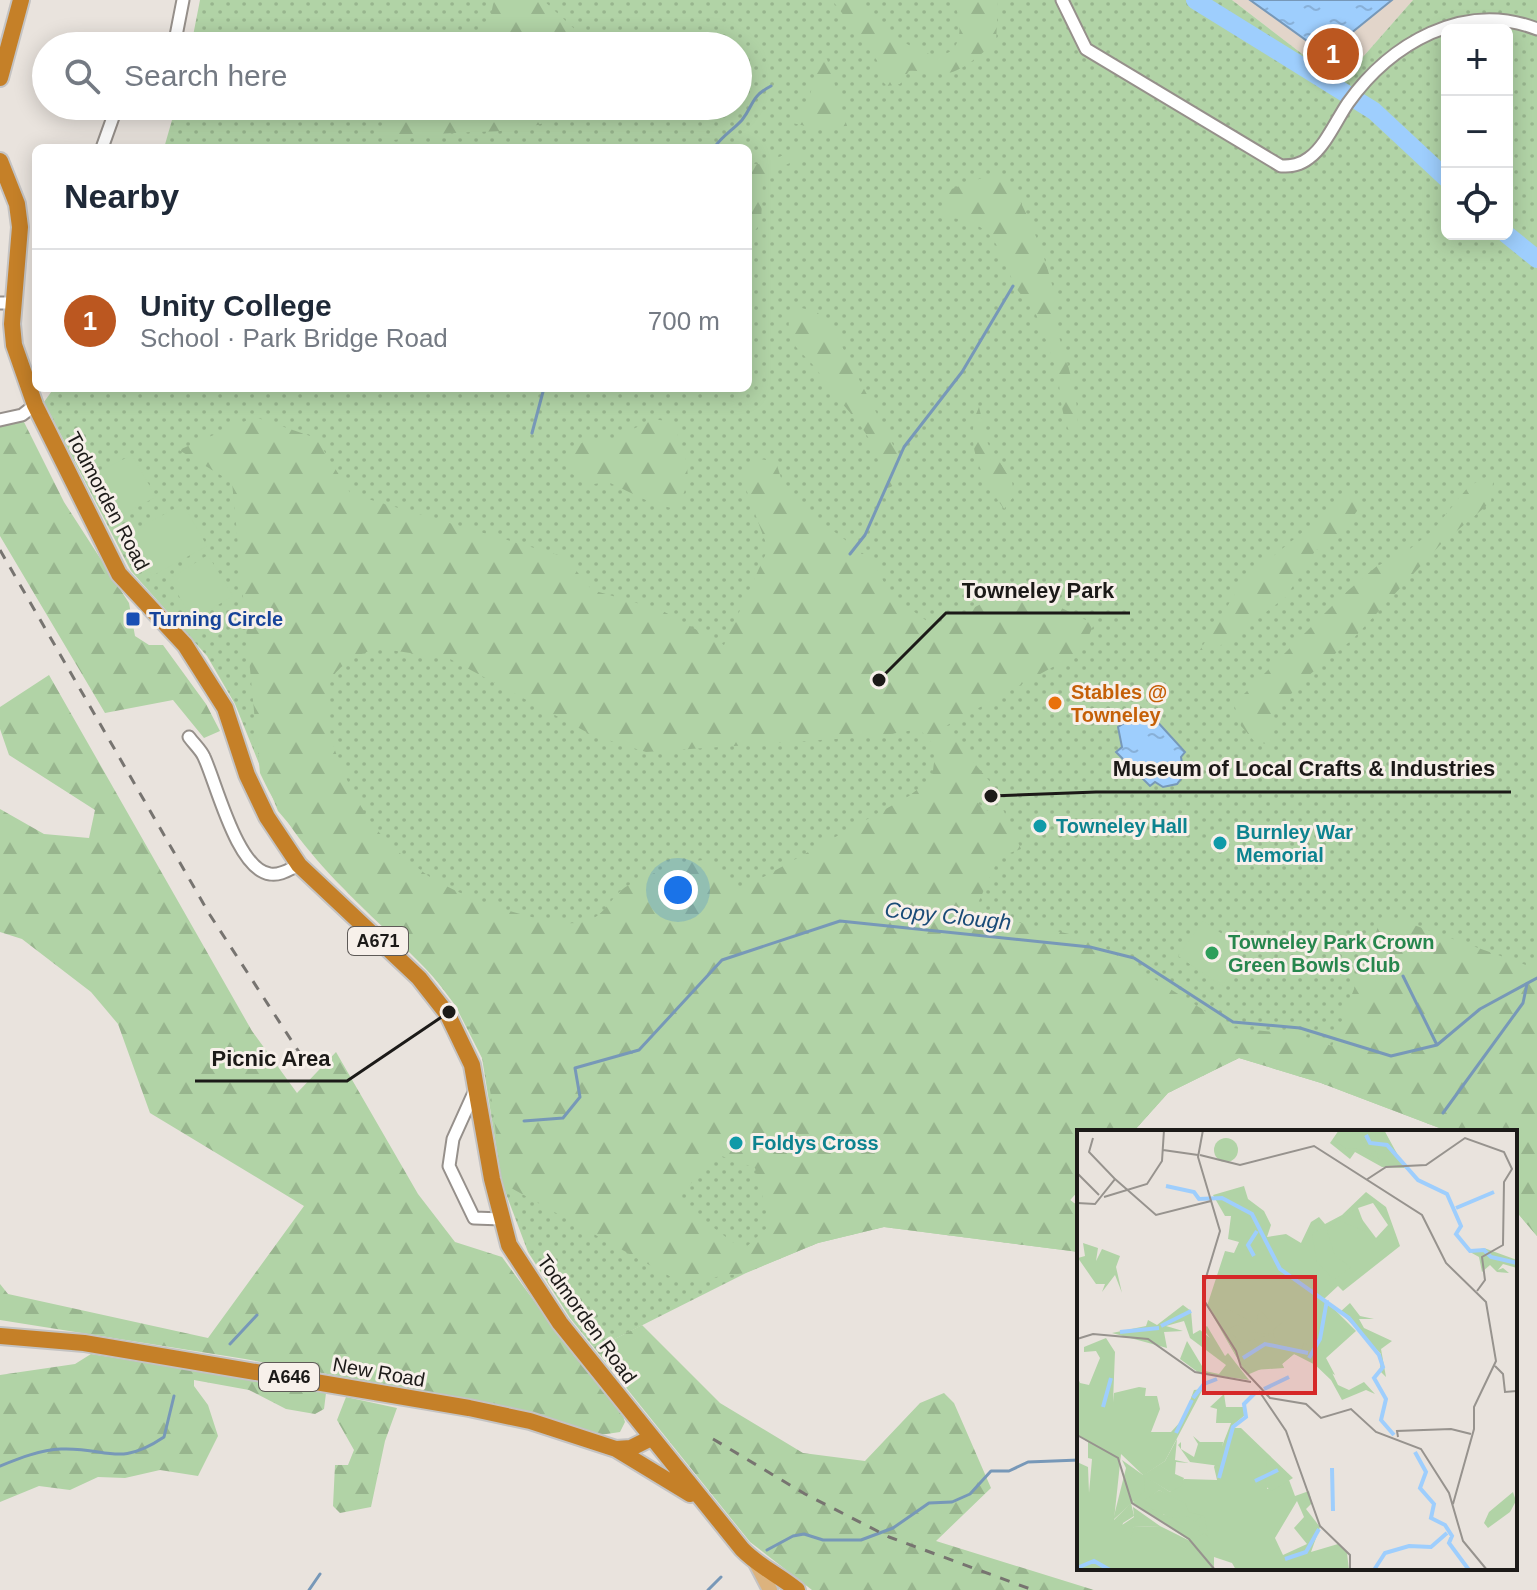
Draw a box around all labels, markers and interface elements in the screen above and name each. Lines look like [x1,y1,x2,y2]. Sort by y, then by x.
pin: 1 [1307,24,1359,84]
map controls [1441,24,1513,240]
button: + [1441,24,1513,96]
search box [32,32,752,120]
icon: search [60,54,104,98]
text: Search here [124,59,287,92]
button: − [1441,96,1513,168]
button: locate [1441,168,1513,240]
text: Nearby [64,177,179,215]
text: Unity College [140,289,332,322]
text: 1 [83,306,97,336]
text: 700 m [648,306,720,336]
text: School · Park Bridge Road [140,323,448,353]
street label: Todmorden Road [62,428,154,574]
callout: Towneley Park [946,567,1130,613]
text: Towneley Park [962,578,1115,603]
place label: Turning Circle [149,608,283,630]
marker: Turning Circle [124,610,142,628]
place label: Stables @ Towneley [1071,681,1167,726]
marker: Stables @ Towneley [1046,694,1064,712]
callout: Museum of Local Crafts & Industries [1096,746,1511,792]
text: Museum of Local Crafts & Industries [1113,756,1495,781]
place label: Towneley Hall [1056,815,1188,837]
marker: Towneley Hall [1031,817,1049,835]
place label: Burnley War Memorial [1236,821,1353,866]
marker: Burnley War Memorial [1211,834,1229,852]
your location [658,870,698,910]
water label: Copy Clough [883,897,1013,935]
road number: A671 [348,927,408,955]
place label: Towneley Park Crown Green Bowls Club [1228,931,1434,976]
marker: Towneley Park Crown Green Bowls Club [1203,944,1221,962]
callout: Picnic Area [195,1035,347,1081]
text: Picnic Area [211,1046,331,1071]
inset map [1077,1130,1517,1570]
place label: Foldys Cross [752,1132,879,1154]
marker: Foldys Cross [727,1134,745,1152]
street label: Todmorden Road [533,1250,641,1388]
street label: New Road [331,1353,427,1391]
road number: A646 [259,1363,319,1391]

